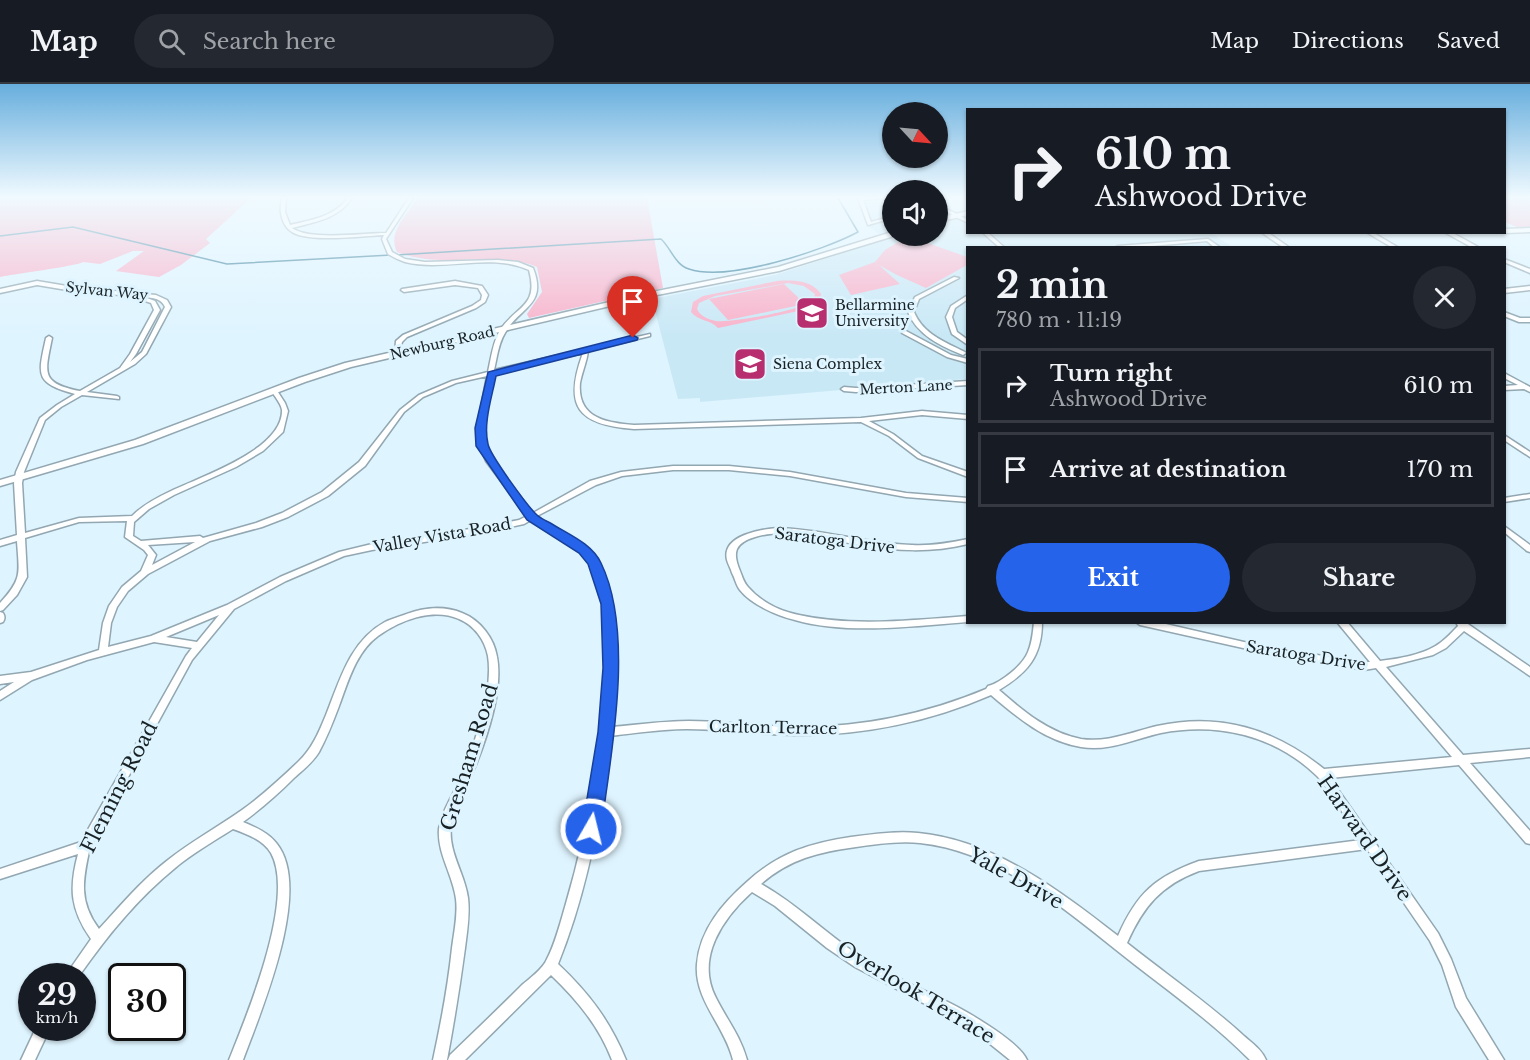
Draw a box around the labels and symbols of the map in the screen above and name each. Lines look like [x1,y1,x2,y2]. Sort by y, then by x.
north arrow [882,102,948,168]
pin [607,276,658,338]
street label: Sylvan Way [65,278,149,304]
school or university icon: Bellarmine University [794,295,830,331]
place label: Bellarmine University [835,296,915,330]
street label: Newburg Road [388,322,497,364]
school or university icon: Siena Complex [732,346,768,382]
place label: Siena Complex [773,355,882,373]
street label: Merton Lane [859,376,953,398]
street label: Valley Vista Road [370,513,513,557]
street label: Saratoga Drive [774,523,896,557]
street label: Saratoga Drive [1245,636,1367,674]
street label: Gresham Road [435,681,503,833]
street label: Carlton Terrace [709,716,837,738]
street label: Fleming Road [76,717,162,857]
street label: Harvard Drive [1313,771,1417,905]
position arrow [559,797,623,861]
street label: Yale Drive [964,842,1068,914]
street label: Overlook Terrace [833,936,999,1048]
speed limit sign: 30 [108,963,186,1041]

